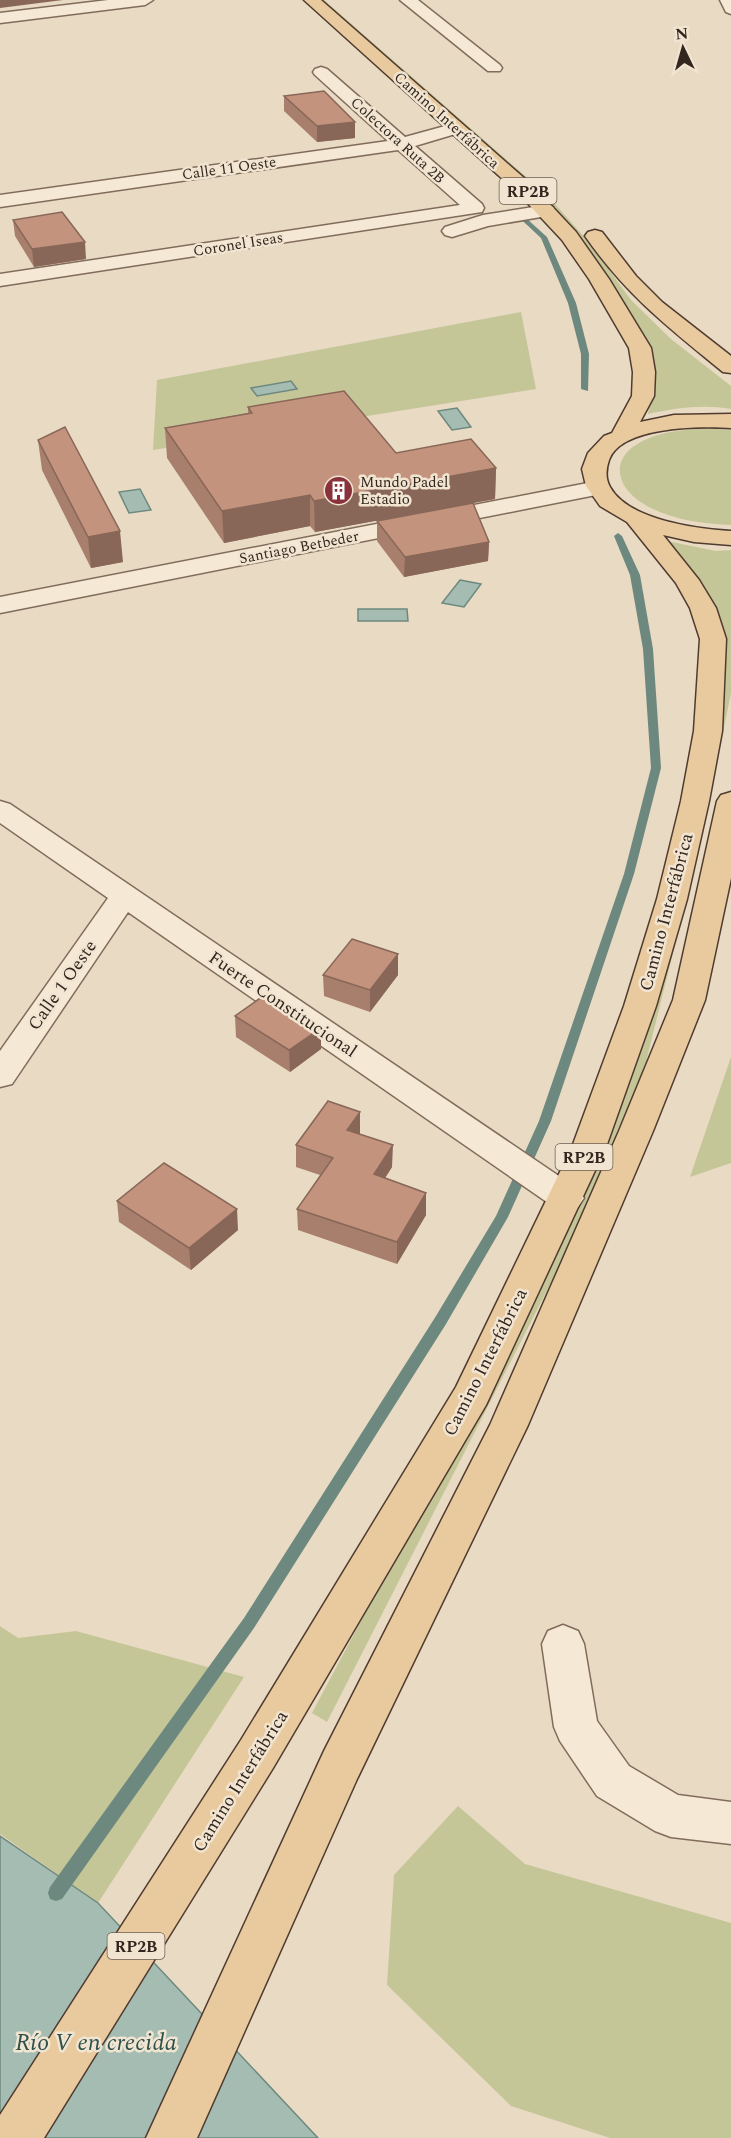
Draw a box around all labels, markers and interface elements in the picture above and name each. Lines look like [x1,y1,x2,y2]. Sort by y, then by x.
north arrow [653,18,713,78]
text: N [674,22,689,47]
street label: Camino Interfábrica [389,66,505,175]
street label: Colectora Ruta 2B [345,91,450,189]
street label: Calle 11 Oeste [180,150,278,186]
road number: RP2B [500,178,556,204]
street label: Coronel Iseas [191,226,285,263]
place label: Mundo Padel Estadio [360,471,448,511]
building icon: Mundo Padel Estadio [323,475,355,507]
street label: Santiago Betbeder [237,525,361,570]
street label: Camino Interfábrica [632,830,701,994]
street label: Calle 1 Oeste [21,935,104,1036]
street label: Fuerte Constitucional [203,945,362,1064]
road number: RP2B [556,1144,612,1170]
street label: Camino Interfábrica [436,1283,534,1441]
street label: Camino Interfábrica [186,1705,295,1857]
road number: RP2B [108,1933,164,1959]
water label: Río V en crecida [15,2025,177,2061]

